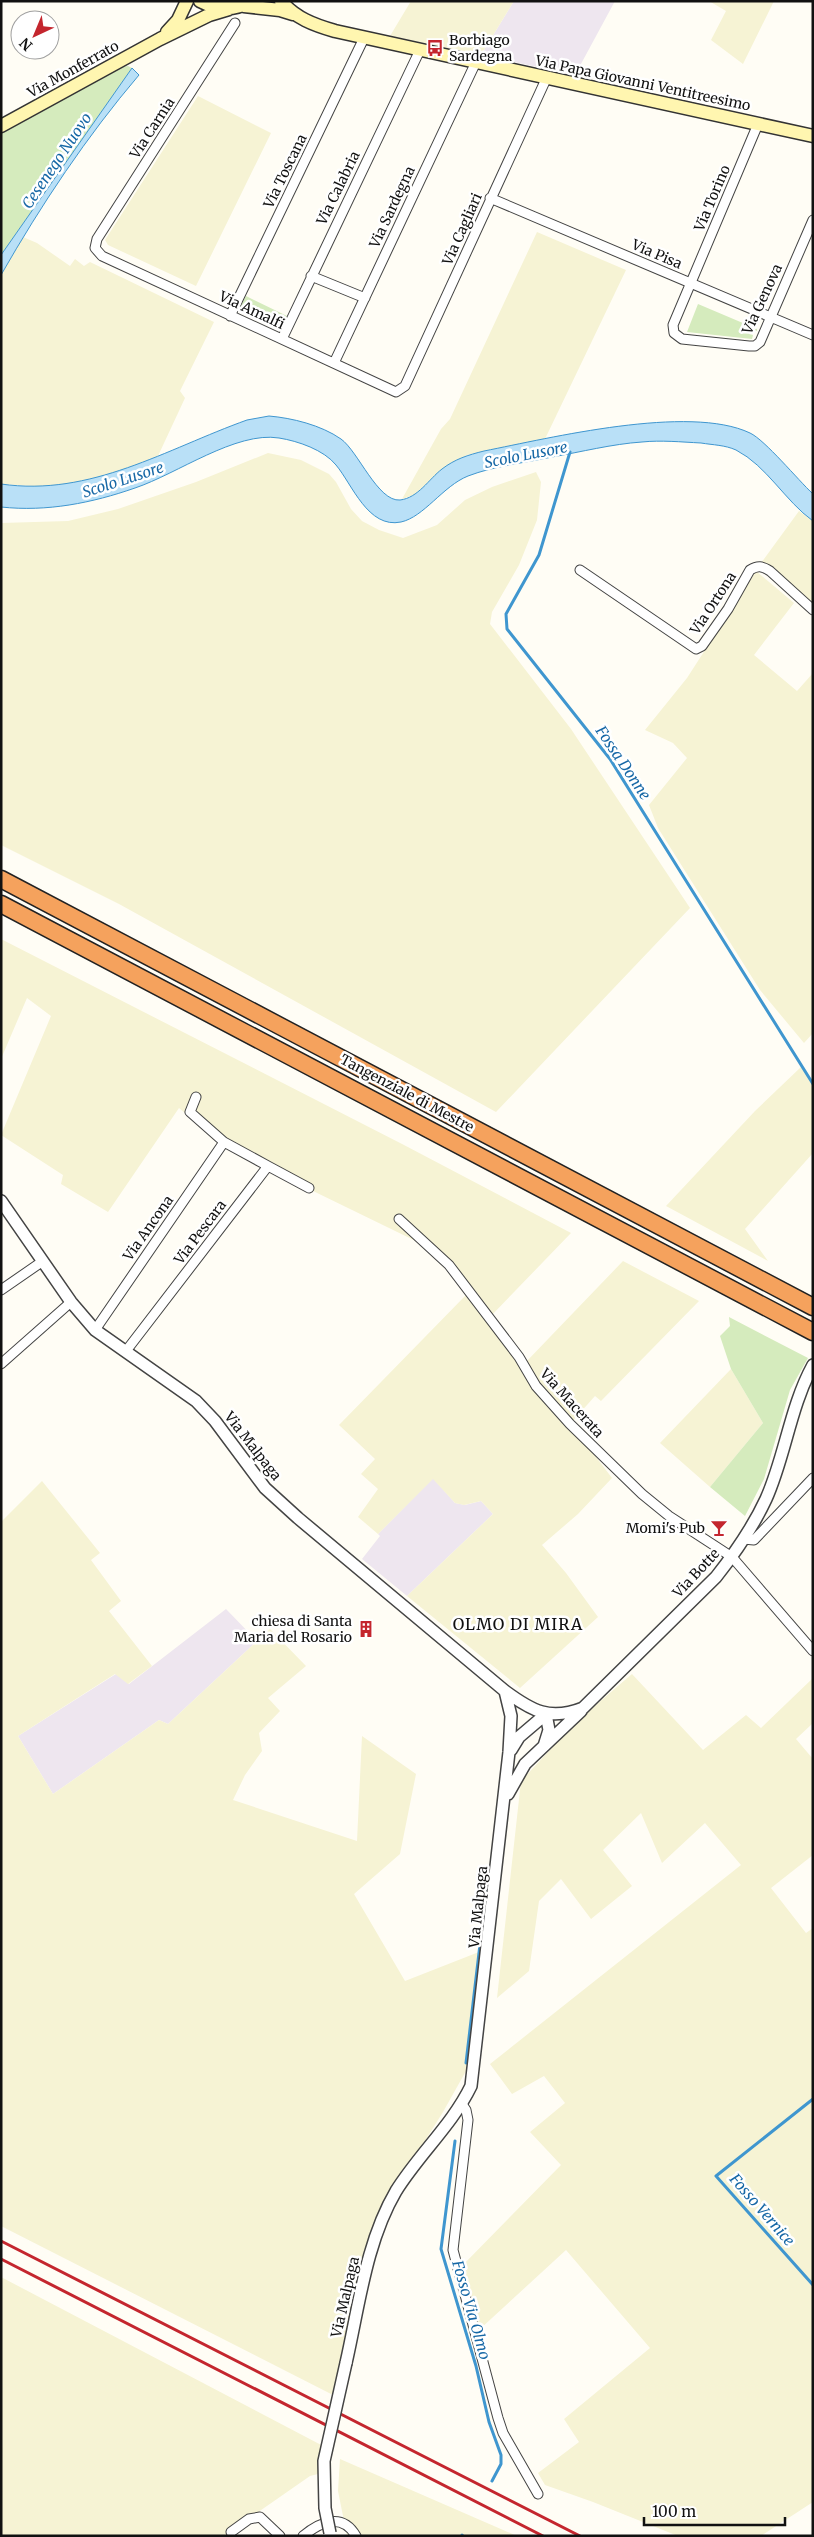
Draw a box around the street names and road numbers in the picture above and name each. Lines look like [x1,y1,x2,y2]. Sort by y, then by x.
street label: Via Monferrato [23,37,122,102]
street label: Via Papa Giovanni Ventitreesimo [533,51,752,115]
street label: Via Carnia [125,94,179,163]
street label: Via Toscana [259,131,311,212]
street label: Via Calabria [312,148,364,229]
street label: Via Torino [690,162,734,235]
street label: Via Sardegna [365,163,419,252]
street label: Via Cagliari [438,190,486,269]
street label: Via Pisa [628,235,685,273]
street label: Via Genova [738,261,786,338]
street label: Via Amalfi [215,287,288,333]
street label: Via Ortona [686,568,740,639]
street label: Tangenziale di Mestre [337,1050,477,1136]
street label: Via Ancona [118,1191,177,1265]
street label: Via Pescara [169,1196,230,1269]
street label: Via Macerata [536,1364,608,1442]
street label: Via Malpaga [220,1407,286,1484]
street label: Via Botte [668,1545,723,1602]
street label: Via Malpaga [465,1865,491,1950]
street label: Via Malpaga [327,2254,363,2340]

